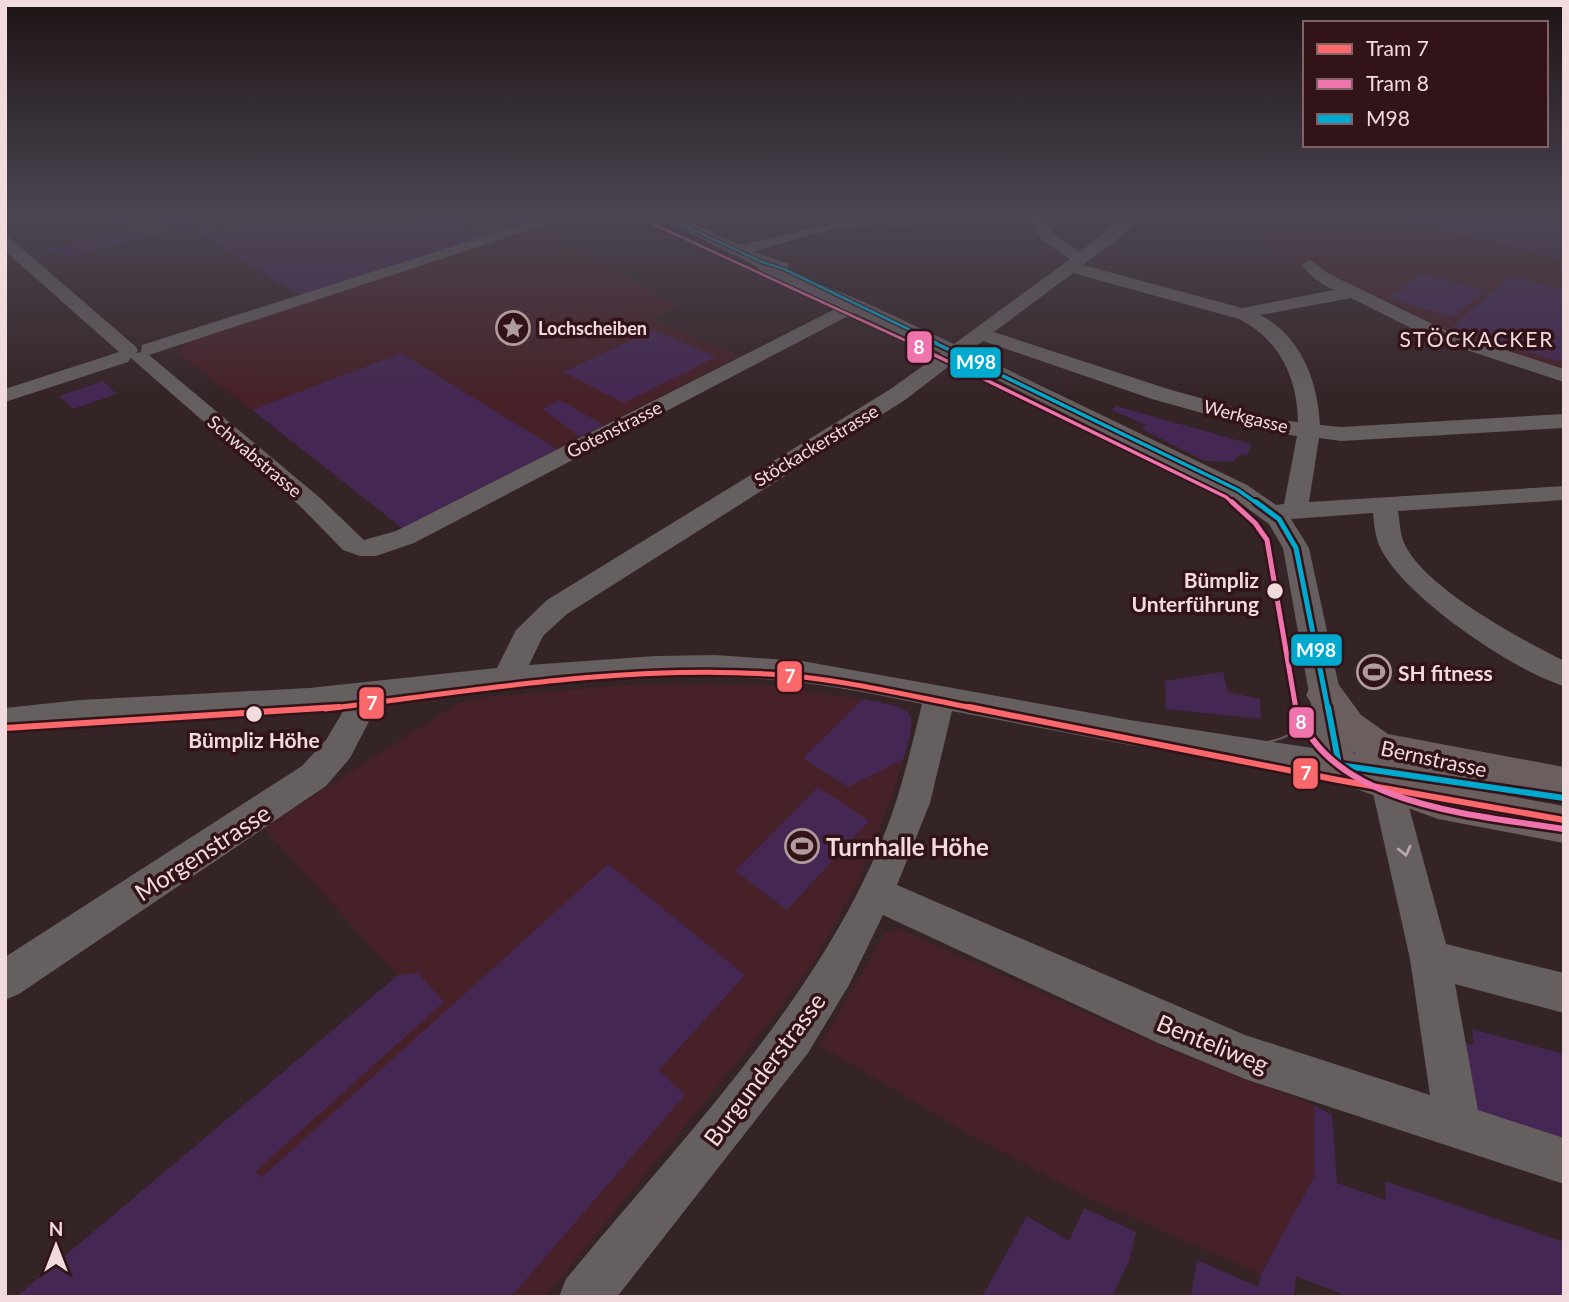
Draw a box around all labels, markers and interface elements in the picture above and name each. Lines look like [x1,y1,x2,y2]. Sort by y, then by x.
legend [1303,21,1548,147]
text: Tram 7 [1366,35,1429,60]
text: Tram 8 [1366,70,1429,95]
text: M98 [1366,105,1410,130]
place icon: Lochscheiben [494,309,532,347]
place label: Lochscheiben [538,317,647,339]
district label: STÖCKACKER [1400,326,1554,351]
line badge: 8 [906,330,933,364]
text: 8 [913,335,925,358]
line badge: M98 [949,346,1002,379]
text: M98 [956,350,996,373]
street label: Werkgasse [1202,395,1290,437]
street label: Gotenstrasse [563,396,665,462]
street label: Stöckackerstrasse [750,399,882,491]
street label: Schwabstrasse [203,410,307,502]
place label: Bümpliz Unterführung [1131,567,1259,616]
marker: Bümpliz Unterführung [1265,581,1285,601]
line badge: M98 [1290,633,1343,667]
text: M98 [1296,638,1336,661]
sports icon: SH fitness [1355,653,1393,691]
line badge: 7 [776,660,803,693]
place label: SH fitness [1398,660,1493,685]
text: 7 [784,664,796,687]
line badge: 7 [358,686,385,720]
text: 7 [366,691,378,714]
marker: Bümpliz Höhe [244,704,264,724]
line badge: 8 [1288,706,1315,739]
text: 8 [1295,710,1307,733]
place label: Bümpliz Höhe [188,727,320,752]
street label: Bernstrasse [1379,735,1489,781]
line badge: 7 [1292,757,1319,790]
text: 7 [1300,761,1312,784]
street label: Morgenstrasse [129,798,275,906]
sports icon: Turnhalle Höhe [783,827,821,865]
place label: Turnhalle Höhe [826,832,989,861]
one-way arrow [1397,844,1411,856]
street label: Burgunderstrasse [697,987,831,1151]
street label: Benteliweg [1153,1008,1273,1078]
north arrow [21,1211,91,1281]
text: N [49,1217,63,1240]

